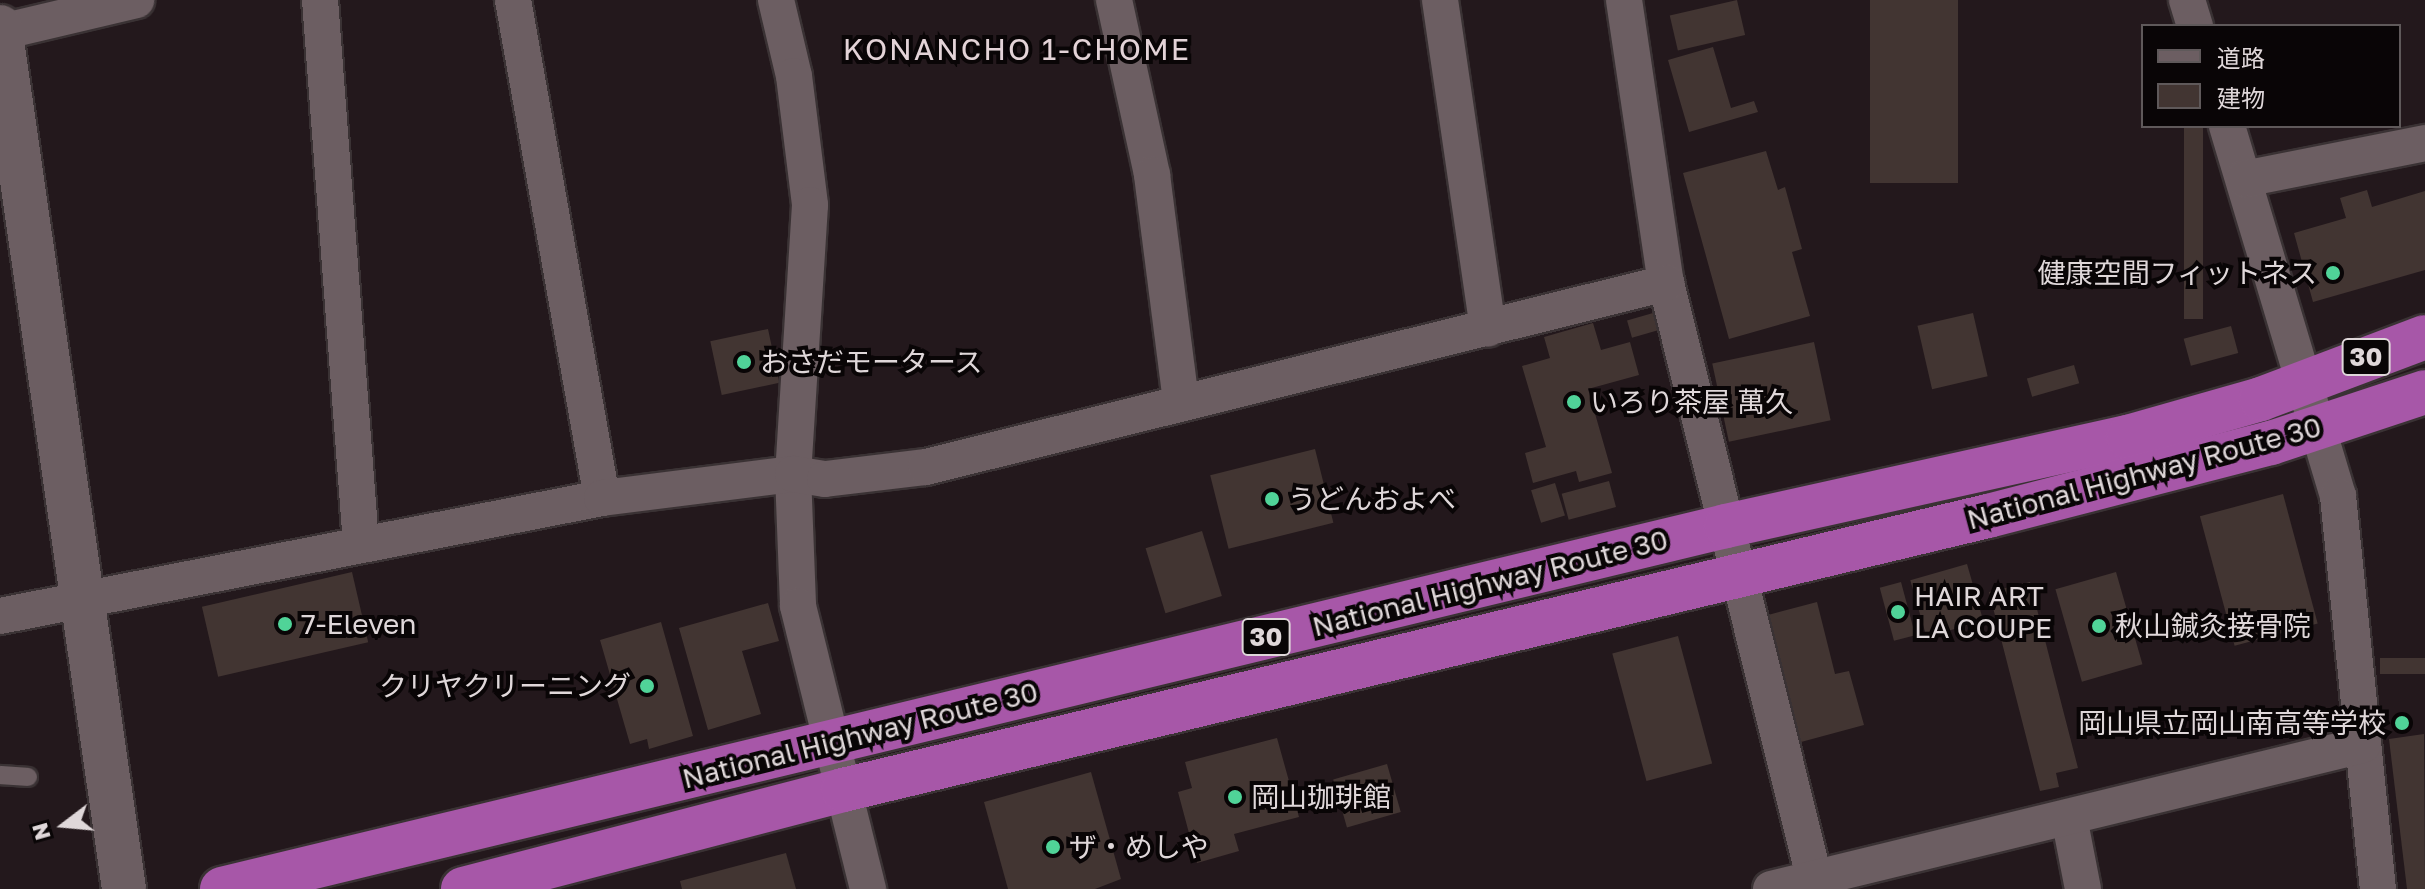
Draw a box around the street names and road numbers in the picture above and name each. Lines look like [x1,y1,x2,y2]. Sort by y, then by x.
road number: 30 [2340,335,2392,379]
street label: National Highway Route 30 [1963,410,2325,536]
street label: National Highway Route 30 [1309,523,1671,643]
road number: 30 [1240,615,1292,659]
street label: National Highway Route 30 [679,675,1041,795]

